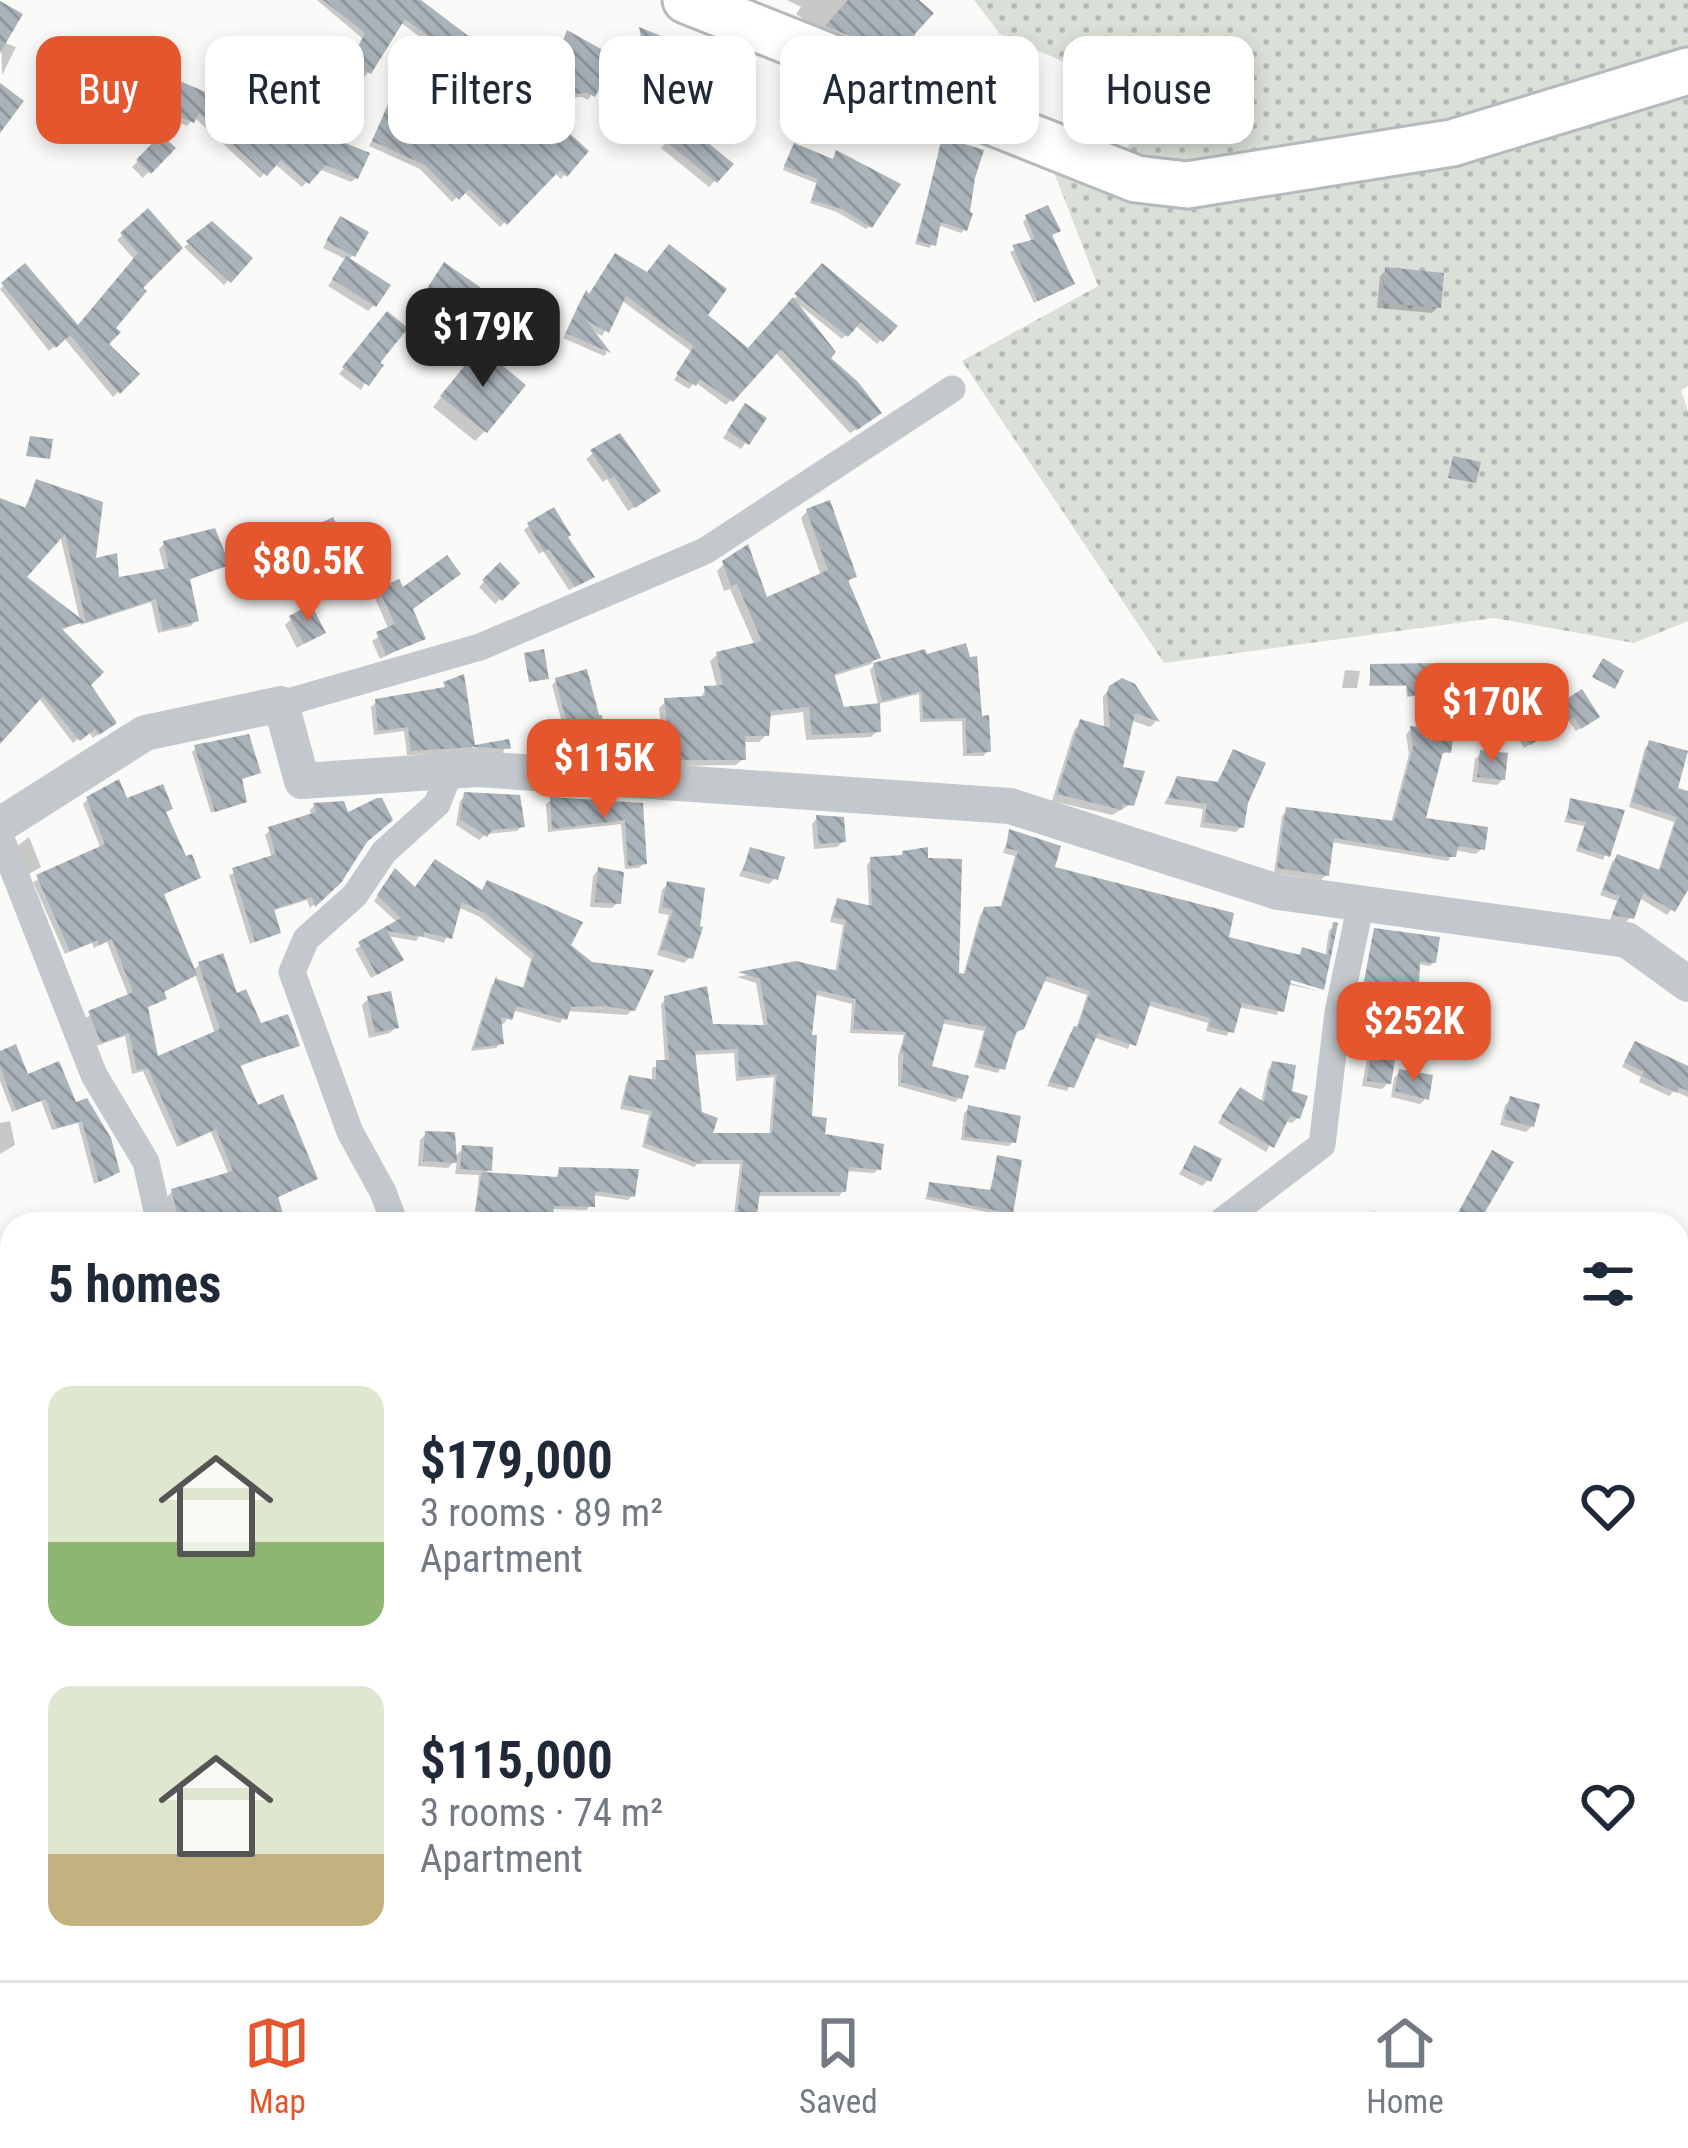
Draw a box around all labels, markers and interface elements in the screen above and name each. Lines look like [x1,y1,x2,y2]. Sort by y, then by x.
chip: Buy [36,36,181,144]
chip: Rent [205,36,364,144]
chip: Filters [388,36,575,144]
chip: New [599,36,756,144]
chip: Apartment [780,36,1039,144]
chip: House [1063,36,1254,144]
pin: $179K [399,288,567,390]
text: $179K [433,304,533,350]
pin: $80.5K [210,522,406,624]
text: $80.5K [252,538,364,584]
pin: $170K [1408,663,1576,765]
text: $170K [1442,679,1542,725]
pin: $115K [520,719,688,821]
text: $115K [554,735,654,781]
pin: $252K [1330,982,1498,1084]
text: $252K [1364,998,1464,1044]
icon: filters [1575,1251,1641,1317]
text: 5 homes [48,1255,221,1314]
text: $179,000 [420,1431,613,1490]
icon: home [144,1434,288,1578]
icon: heart [1575,1473,1641,1539]
text: 3 rooms · 89 m² [420,1490,663,1536]
text: Apartment [420,1536,583,1582]
text: $115,000 [420,1731,613,1790]
icon: home [144,1734,288,1878]
icon: heart [1575,1773,1641,1839]
text: 3 rooms · 74 m² [420,1790,663,1836]
text: Apartment [420,1836,583,1882]
tab: Map [244,2010,310,2121]
tab: Saved [799,2010,878,2121]
tab: Home [1366,2010,1444,2121]

